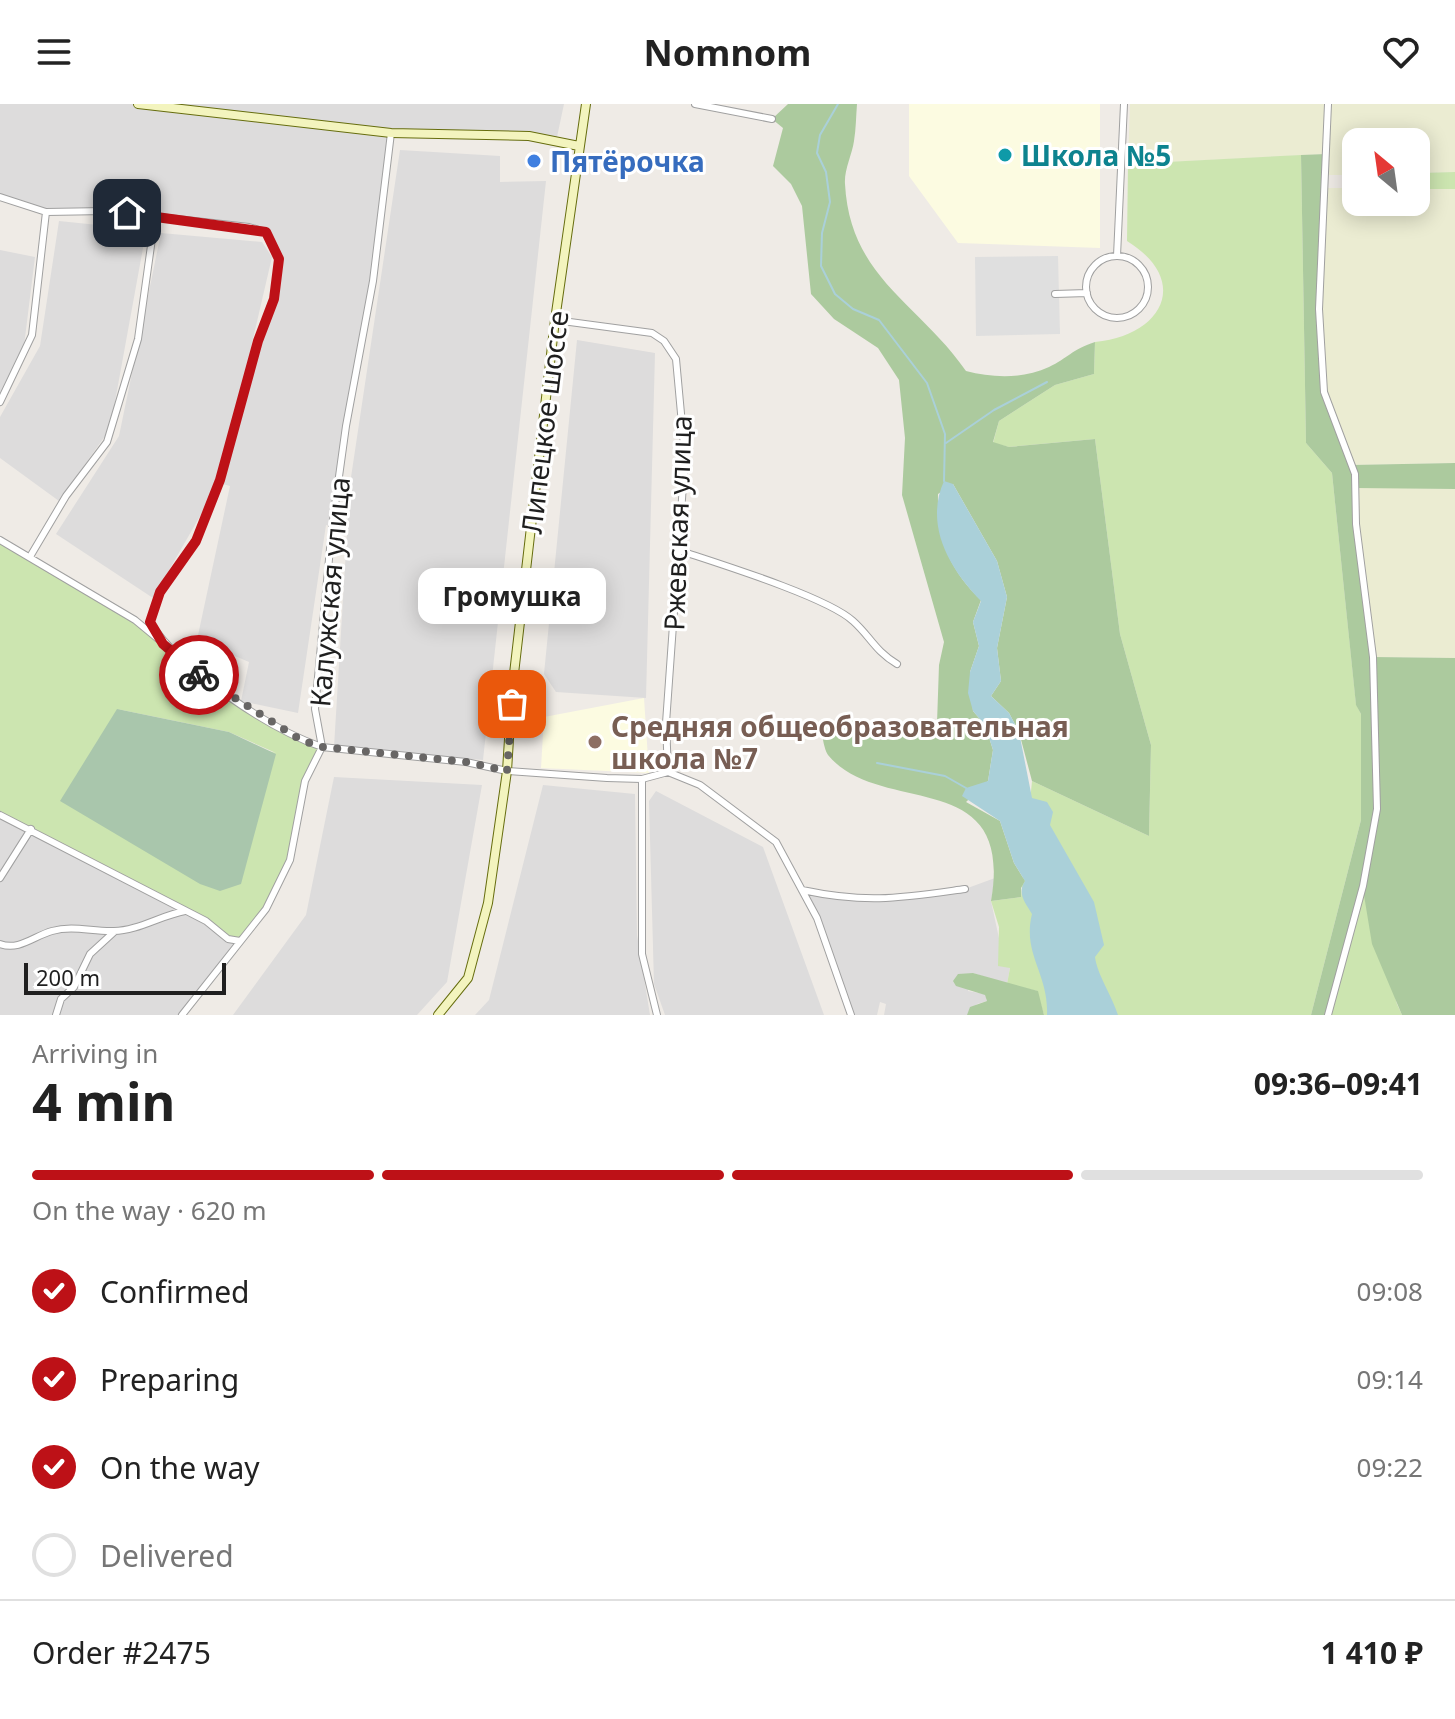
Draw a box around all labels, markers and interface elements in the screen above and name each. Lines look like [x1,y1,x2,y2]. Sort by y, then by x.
text: Nomnom [644,28,811,77]
icon: menu [32,30,76,74]
icon: heart [1379,30,1423,74]
north arrow [1342,128,1430,216]
map controls [1342,128,1430,216]
place label: Школа №5 [1021,136,1171,174]
place label: Пятёрочка [550,142,705,180]
marker: Школа №5 [996,146,1014,164]
marker: Пятёрочка [525,152,543,170]
pin [93,179,161,247]
icon: home [105,191,149,235]
street label: Липецкое шоссе [511,308,577,536]
street label: Ржевская улица [654,415,700,631]
street label: Калужская улица [300,475,358,709]
callout: Громушка [418,568,606,624]
text: Громушка [443,578,581,614]
courier [159,635,239,715]
icon: bike [177,653,221,697]
pin [478,670,546,738]
icon: bag [490,682,534,726]
place label: Средняя общеобразовательная школа №7 [611,707,1069,777]
marker: Средняя общеобразовательная школа №7 [586,733,604,751]
scale bar [24,959,226,995]
text: 200 m [36,962,100,992]
text: Arriving in [32,1035,158,1071]
text: 09:36–09:41 [1254,1063,1423,1104]
text: 4 min [32,1065,175,1136]
text: On the way · 620 m [32,1192,266,1228]
icon: check [32,1269,76,1313]
text: Confirmed [100,1271,250,1312]
text: 09:08 [1357,1273,1423,1309]
icon: check [32,1357,76,1401]
text: Preparing [100,1359,239,1400]
text: 09:14 [1357,1361,1423,1397]
icon: check [32,1445,76,1489]
text: On the way [100,1447,260,1488]
text: 09:22 [1357,1449,1423,1485]
text: Delivered [100,1535,234,1576]
text: Order #2475 [32,1632,211,1673]
text: 1 410 ₽ [1321,1632,1423,1673]

